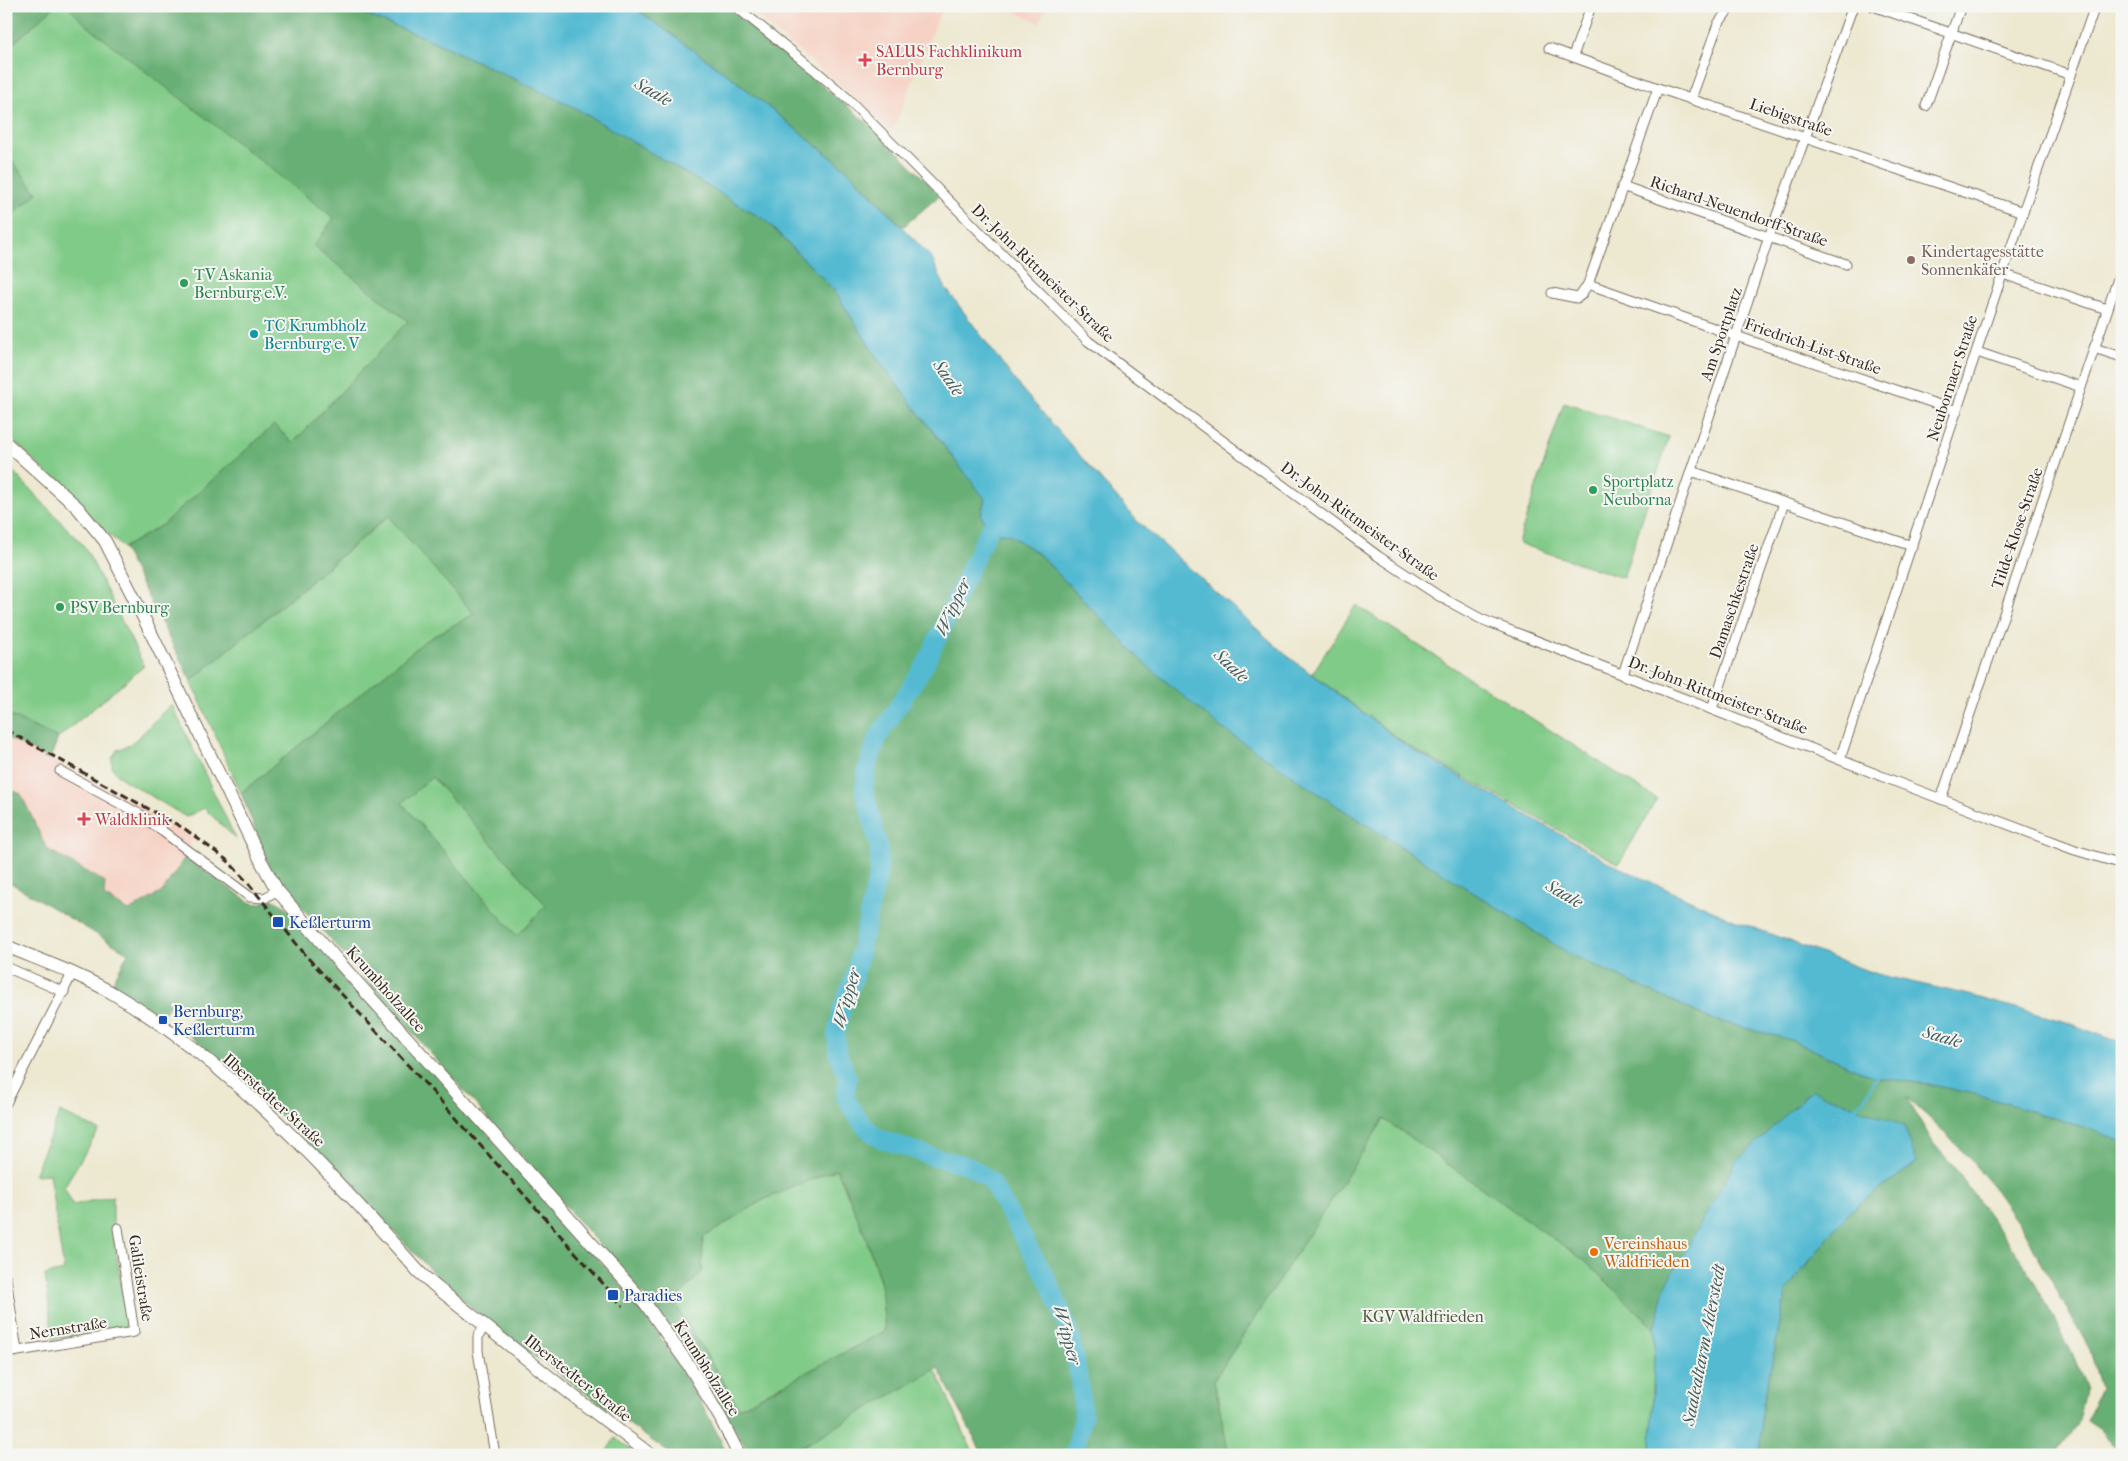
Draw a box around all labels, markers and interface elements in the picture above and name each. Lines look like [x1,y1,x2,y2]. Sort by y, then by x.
place label: SALUS Fachklinikum Bernburg [876,42,1023,79]
marker: SALUS Fachklinikum Bernburg [858,53,872,67]
water label: Saale [630,73,676,111]
street label: Liebigstraße [1747,94,1835,140]
street label: Richard-Neuendorff-Straße [1648,172,1831,250]
street label: Dr.-John-Rittmeister-Straße [968,200,1118,346]
place label: Kindertagesstätte Sonnenkäfer [1921,242,2044,279]
marker: Kindertagesstätte Sonnenkäfer [1905,254,1917,266]
place label: TV Askania Bernburg e.V. [194,265,287,302]
marker: TV Askania Bernburg e.V. [178,277,190,289]
street label: Am Sportplatz [1696,285,1746,384]
street label: Neubornaer Straße [1923,312,1981,444]
street label: Friedrich-List-Straße [1742,314,1884,378]
place label: TC Krumbholz Bernburg e. V [264,316,366,353]
marker: TC Krumbholz Bernburg e. V [248,328,260,340]
water label: Saale [927,355,968,401]
street label: Dr.-John-Rittmeister-Straße [1277,457,1443,585]
street label: Tilde-Klose-Straße [1987,465,2047,591]
place label: Sportplatz Neuborna [1603,472,1674,509]
marker: Sportplatz Neuborna [1587,484,1599,496]
street label: Damaschkestraße [1705,541,1763,661]
water label: Wipper [931,573,976,639]
place label: PSV Bernburg [70,598,169,617]
marker: PSV Bernburg [54,601,66,613]
water label: Saale [1209,644,1253,688]
street label: Dr.-John-Rittmeister-Straße [1626,652,1811,738]
place label: Waldklinik [94,810,170,829]
marker: Waldklinik [77,812,91,826]
water label: Saale [1541,875,1587,913]
place label: Keßlerturm [289,913,372,932]
marker: Keßlerturm [271,915,285,929]
street label: Krumbholzallee [342,942,430,1036]
water label: Wipper [829,964,866,1030]
place label: Bernburg, Keßlerturm [173,1002,256,1039]
marker: Bernburg, Keßlerturm [157,1014,169,1026]
water label: Saale [1919,1021,1965,1053]
street label: Ilberstedter Straße [219,1049,329,1151]
street label: Galileistraße [125,1233,157,1323]
place label: Vereinshaus Waldfrieden [1603,1234,1690,1271]
marker: Vereinshaus Waldfrieden [1588,1246,1600,1258]
water label: Saalealtarm Aderstedt [1678,1261,1730,1429]
place label: Paradies [624,1286,682,1305]
marker: Paradies [606,1288,620,1302]
water label: Wipper [1049,1303,1086,1369]
park label: KGV Waldfrieden [1362,1307,1485,1326]
street label: Nernstraße [28,1312,108,1344]
street label: Krumbholzallee [670,1317,744,1419]
street label: Ilberstedter Straße [521,1330,635,1426]

